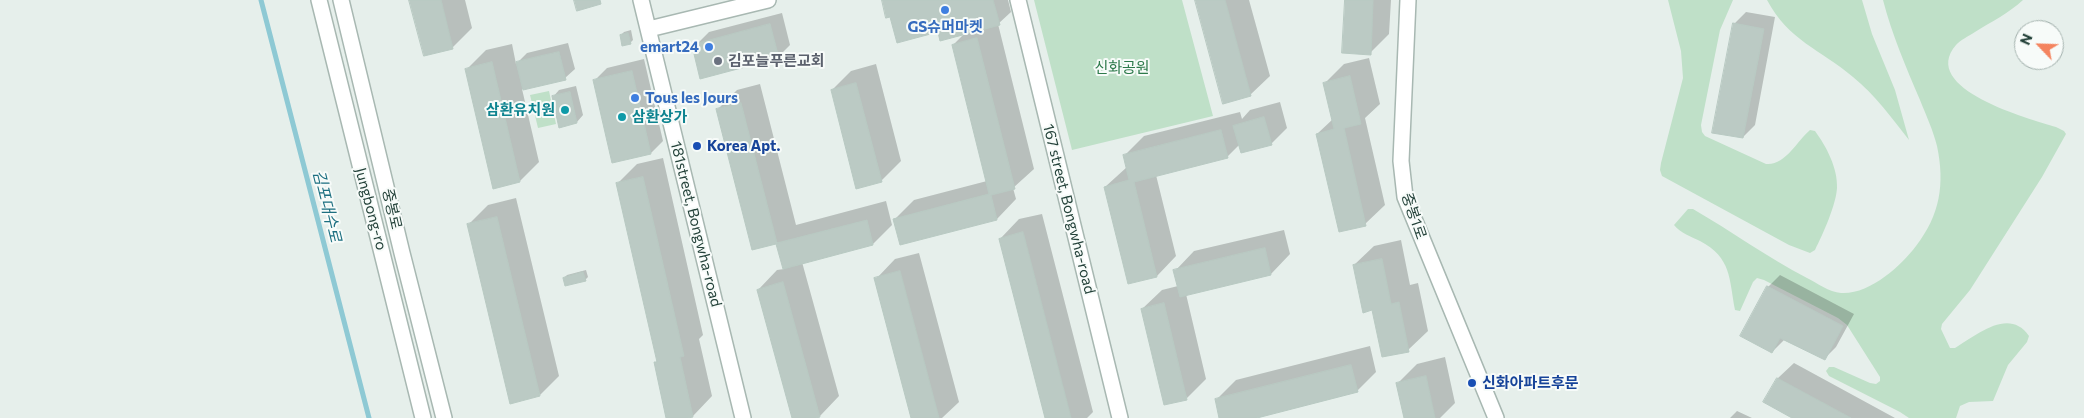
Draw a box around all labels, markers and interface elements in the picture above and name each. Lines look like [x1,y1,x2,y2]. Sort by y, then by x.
marker: GS슈머마켓 [939,4,951,16]
place label: GS슈머마켓 [907,18,983,36]
north arrow [2014,20,2064,70]
text: N [2016,31,2036,47]
place label: emart24 [640,38,699,56]
marker: emart24 [703,41,715,53]
place label: 김포늘푸른교회 [728,52,825,70]
marker: 김포늘푸른교회 [712,55,724,67]
park label: 신화공원 [1094,59,1150,77]
place label: Tous les Jours [645,89,738,107]
marker: Tous les Jours [629,92,641,104]
place label: 삼환유치원 [486,101,555,119]
marker: 삼환유치원 [559,104,571,116]
place label: 삼환상가 [632,108,687,126]
marker: 삼환상가 [616,111,628,123]
street label: 167 street, Bongwha-road [1039,122,1099,296]
place label: Korea Apt. [707,137,780,155]
street label: 181street, Bongwha-road [667,139,725,309]
marker: Korea Apt. [691,140,703,152]
street label: Jungbong-ro [351,166,391,252]
water label: 김포대수로 [309,168,345,244]
street label: 중봉로 [379,187,405,231]
street label: 중봉1로 [1398,190,1430,242]
place label: 신화아파트후문 [1482,374,1579,392]
marker: 신화아파트후문 [1466,377,1478,389]

